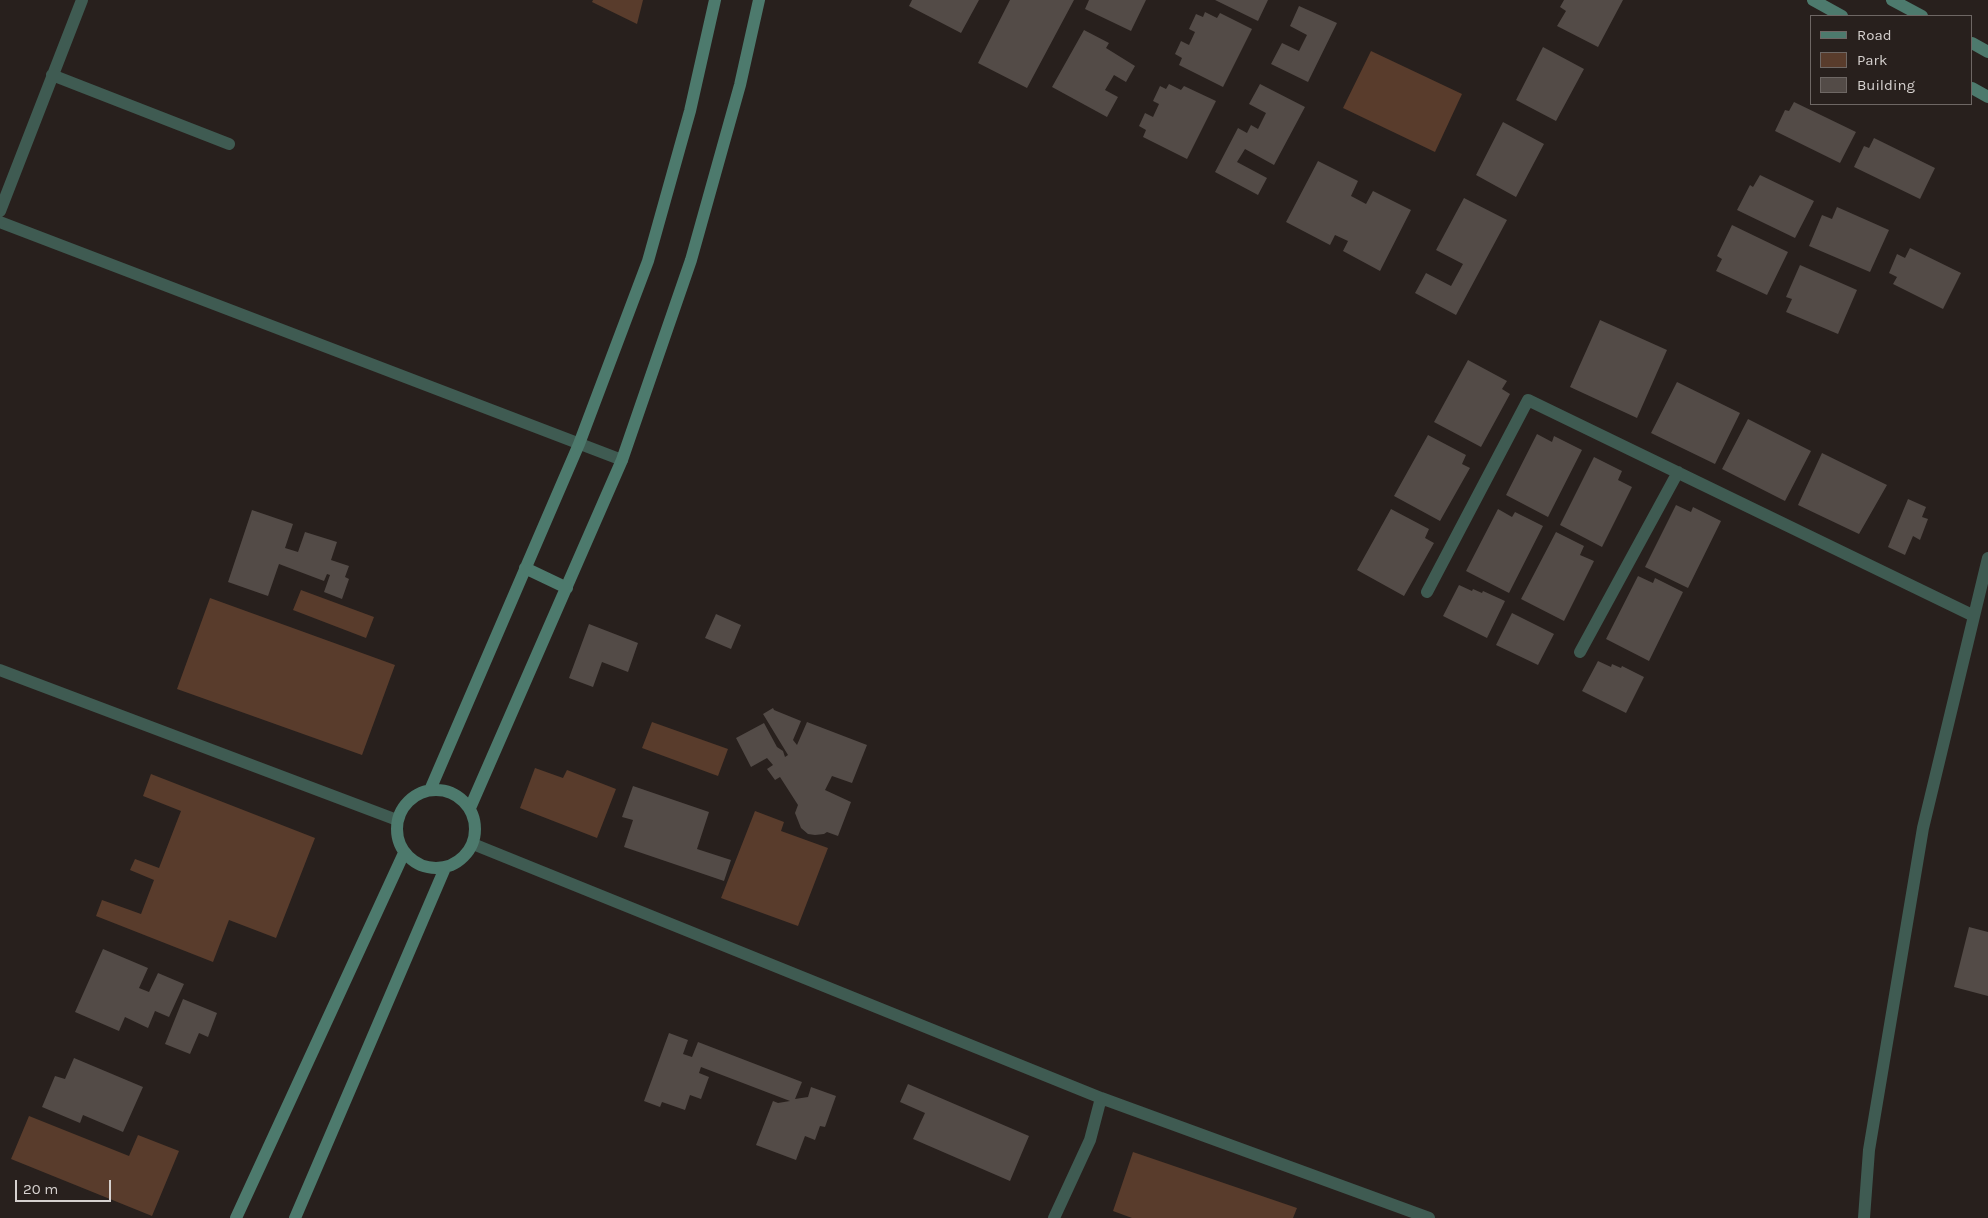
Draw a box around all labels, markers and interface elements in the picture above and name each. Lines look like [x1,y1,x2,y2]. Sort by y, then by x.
legend [1810,15,1973,105]
text: Road [1857,26,1892,44]
text: Park [1857,51,1887,69]
text: Building [1857,76,1915,94]
scale bar [18,1170,114,1202]
text: 20 m [23,1180,58,1198]

